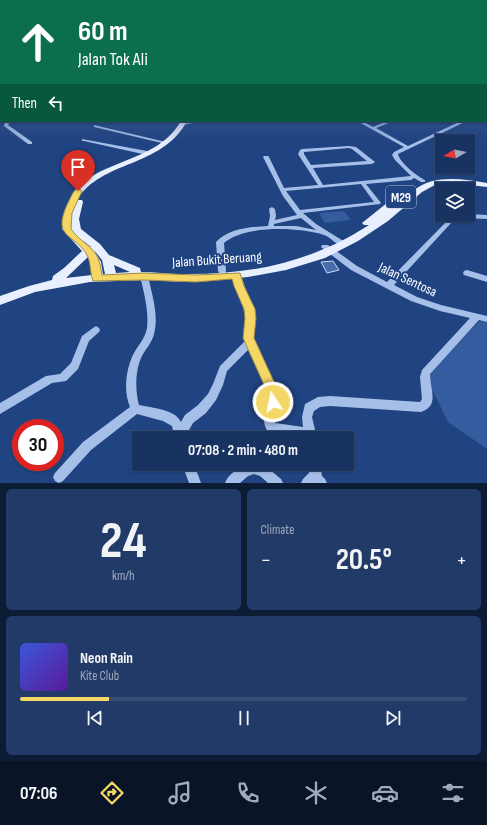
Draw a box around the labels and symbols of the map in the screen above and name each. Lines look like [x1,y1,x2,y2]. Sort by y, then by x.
north arrow [435,134,475,174]
pin [61,150,95,191]
road number: M29 [386,186,416,208]
street label: Jalan Bukit Beruang [171,248,263,271]
street label: Jalan Sentosa [375,258,440,300]
position arrow [252,381,294,423]
speed limit sign: 30 [12,419,64,471]

